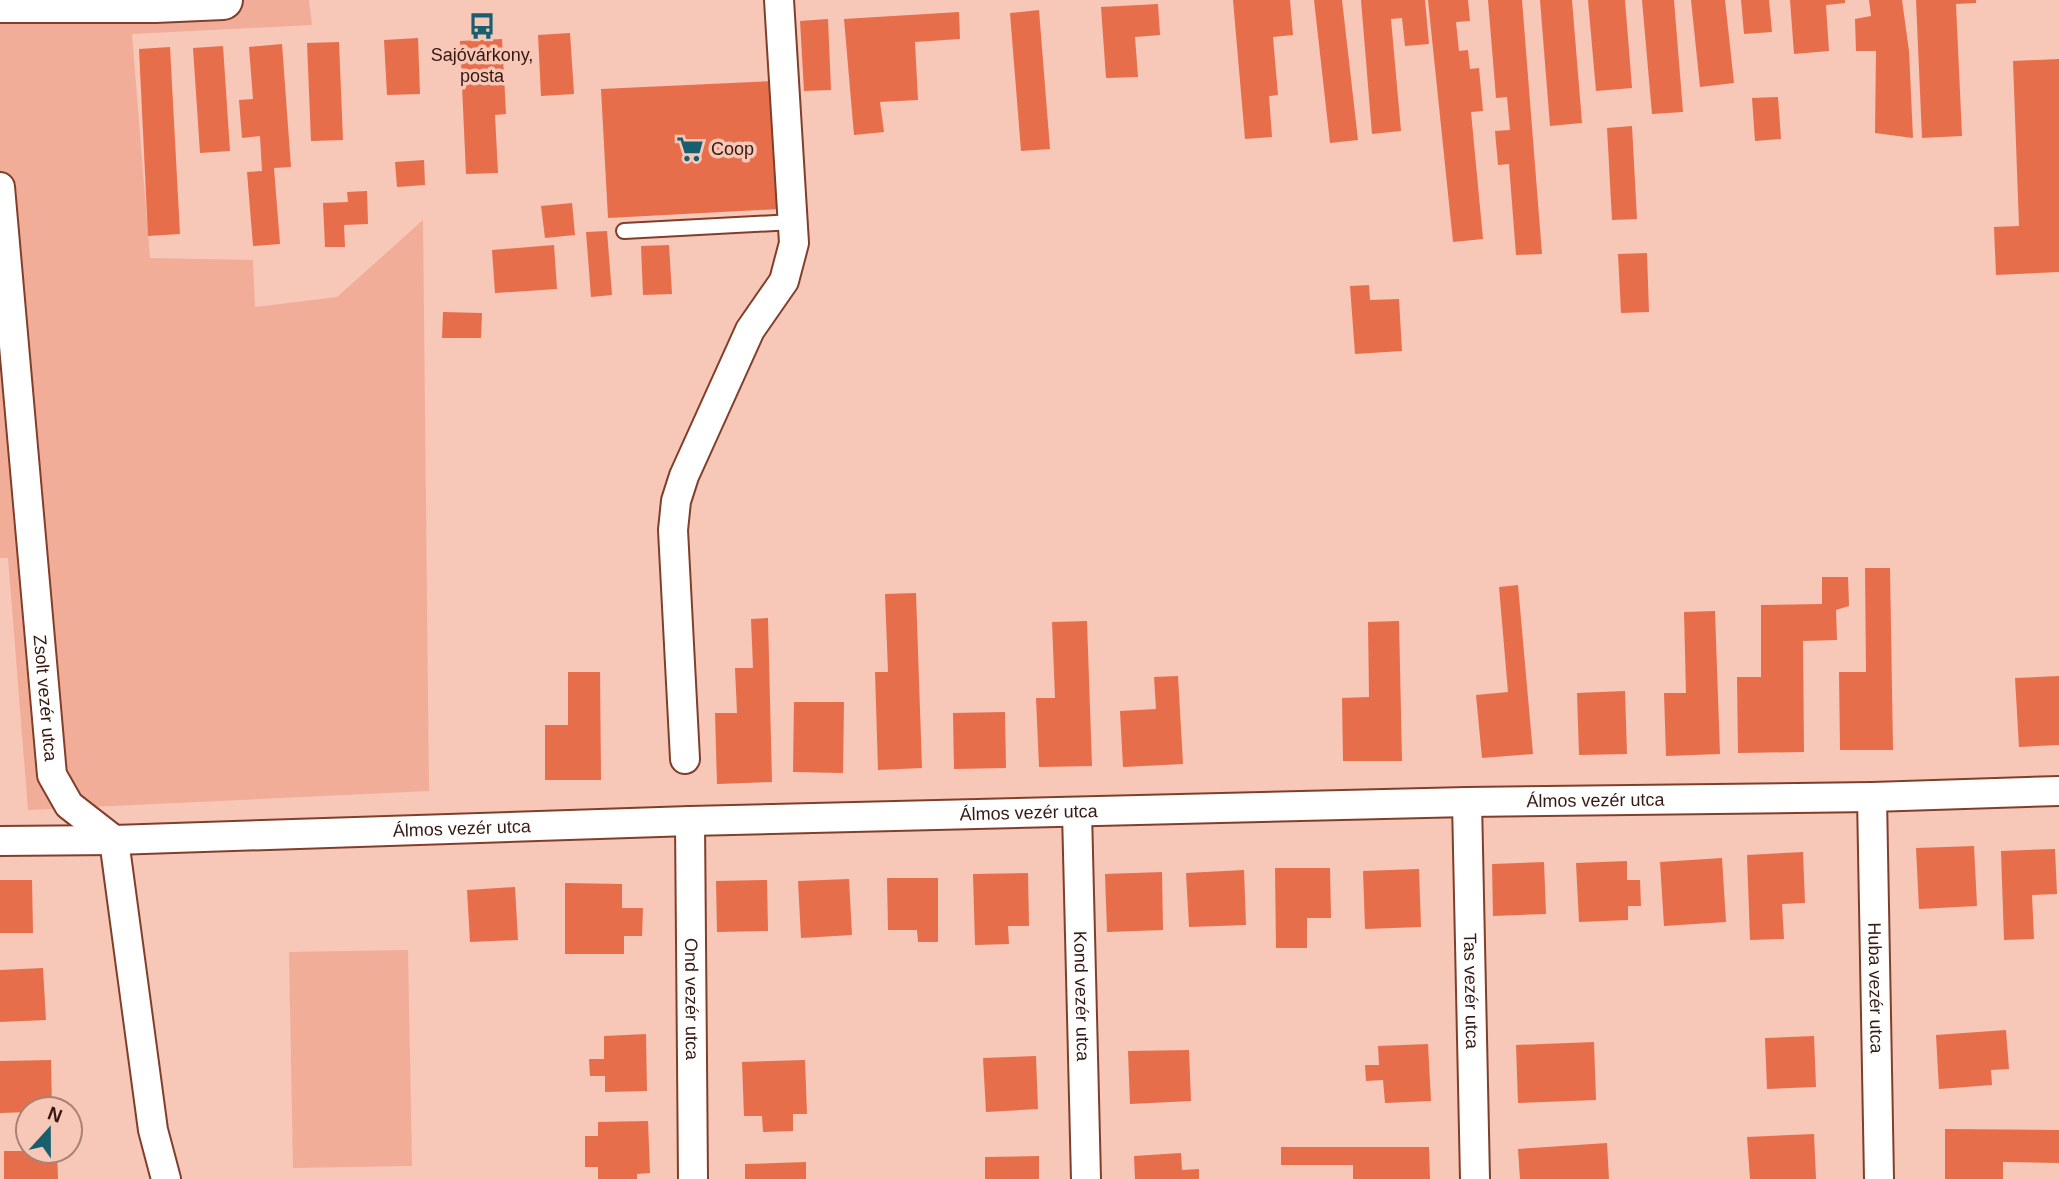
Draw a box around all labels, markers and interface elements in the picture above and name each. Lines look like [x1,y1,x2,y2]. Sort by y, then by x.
bus stop icon: Sajóvárkony, posta [467,11,497,41]
place label: Sajóvárkony, posta [431,45,533,86]
supermarket icon: Coop [675,134,705,164]
place label: Coop [711,139,754,159]
street label: Zsolt vezér utca [30,634,61,763]
street label: Álmos vezér utca [1526,790,1666,811]
street label: Álmos vezér utca [959,801,1099,824]
street label: Álmos vezér utca [392,816,532,841]
street label: Huba vezér utca [1864,922,1887,1055]
street label: Kond vezér utca [1070,931,1093,1062]
street label: Tas vezér utca [1460,933,1482,1050]
street label: Ond vezér utca [681,938,702,1061]
north arrow [14,1095,84,1165]
text: N [45,1102,65,1127]

